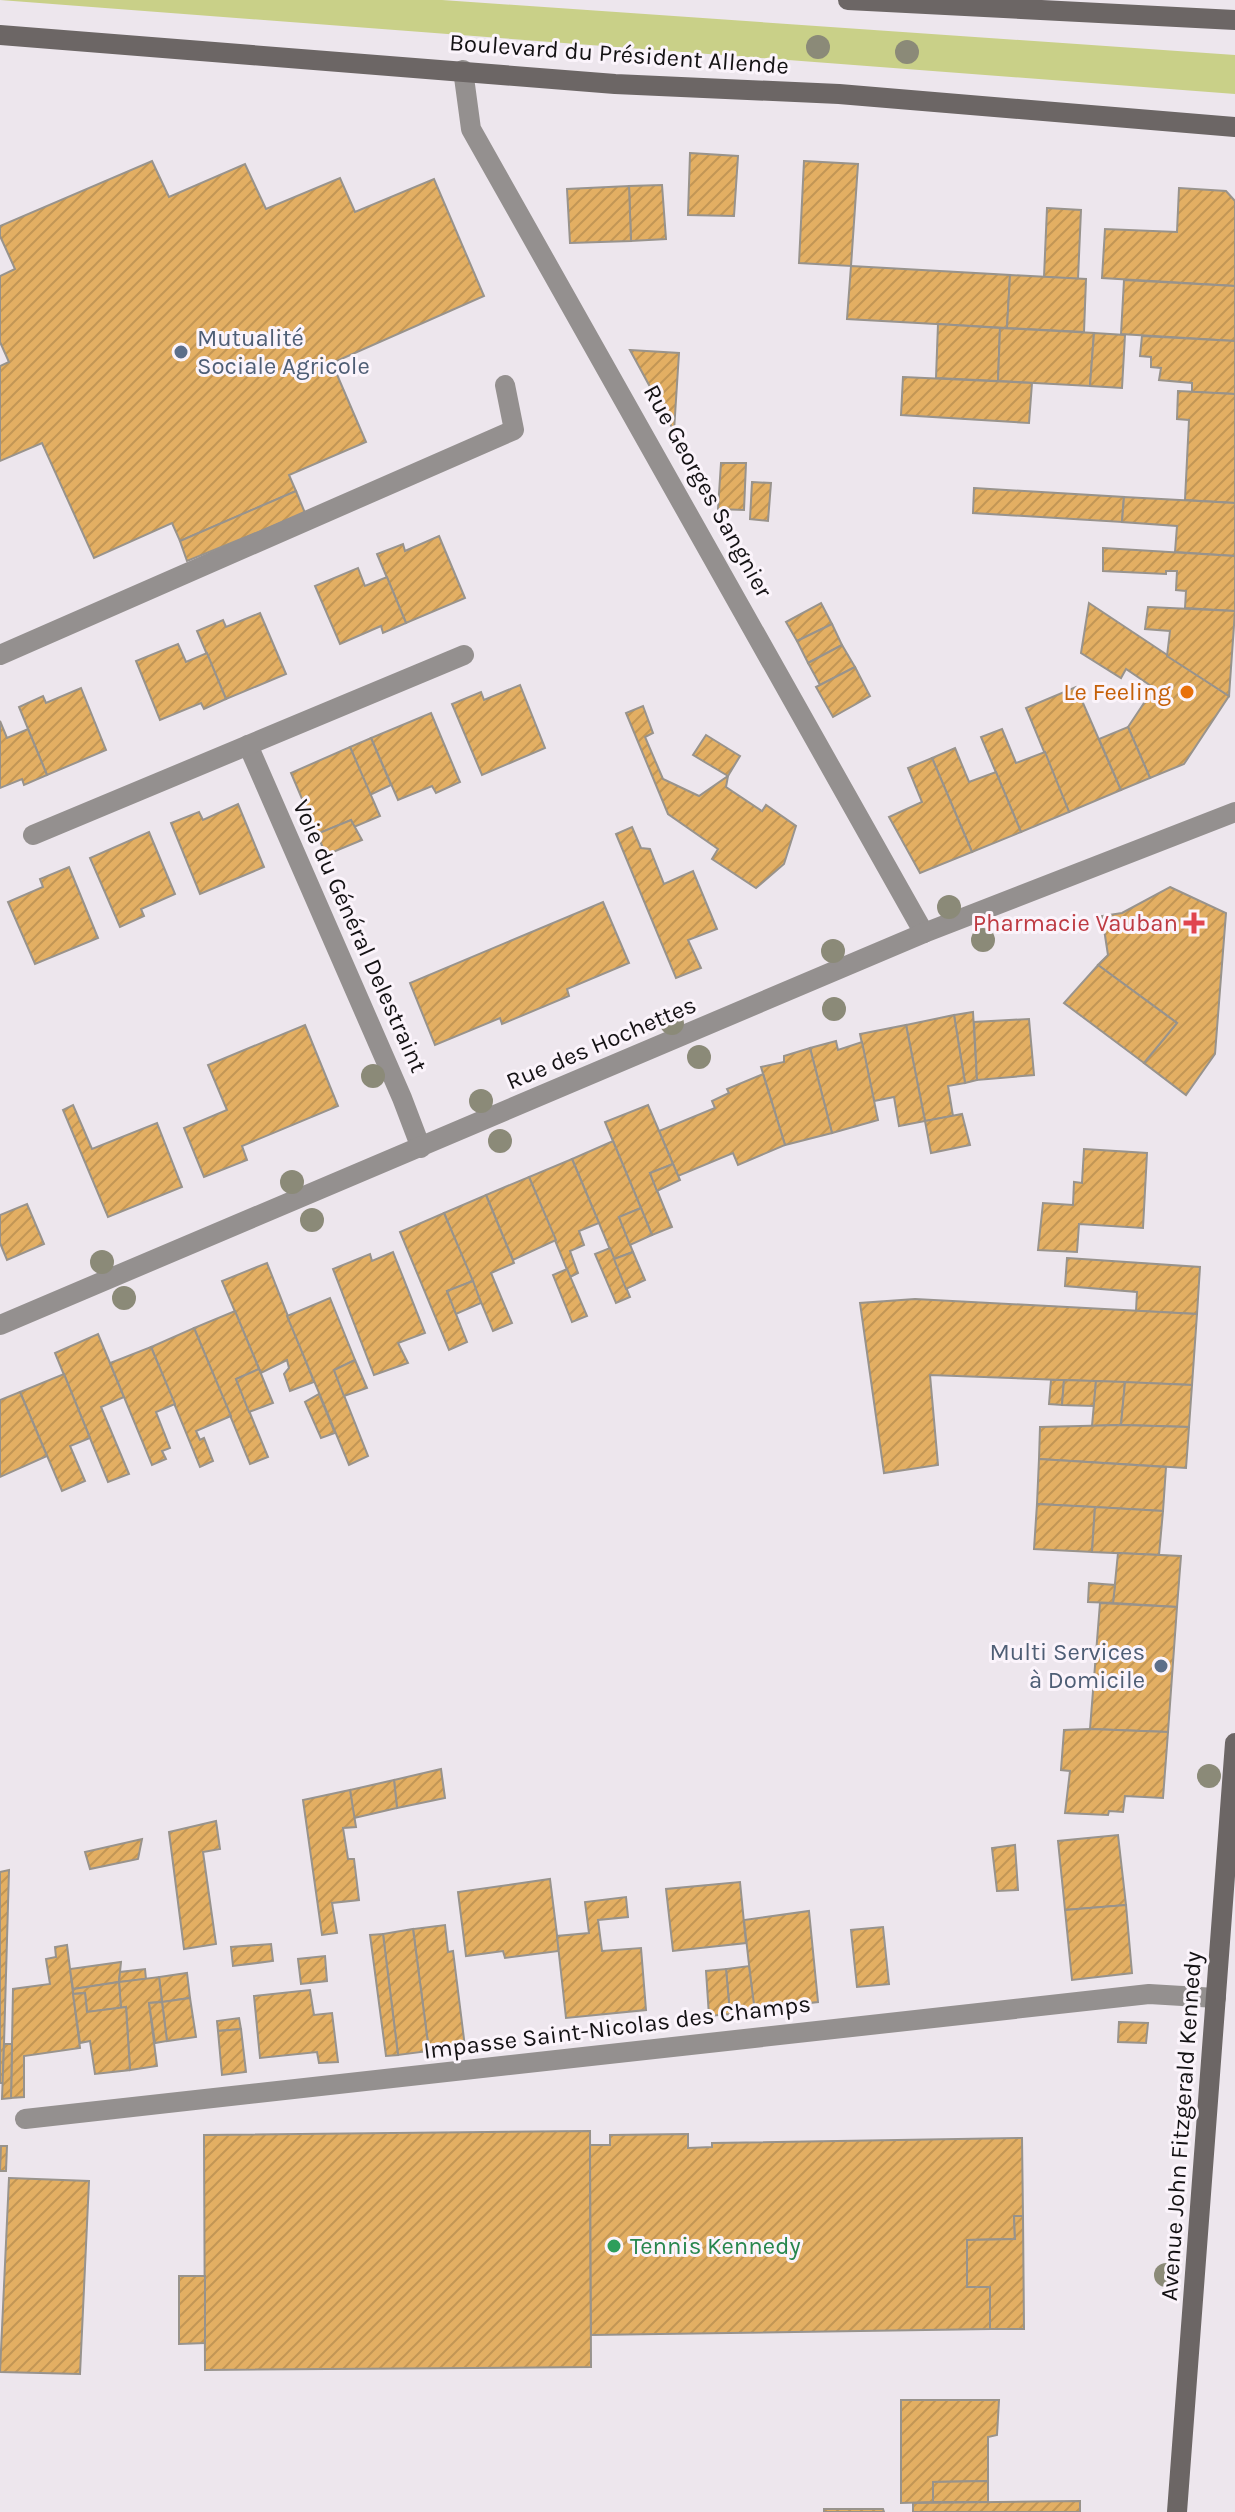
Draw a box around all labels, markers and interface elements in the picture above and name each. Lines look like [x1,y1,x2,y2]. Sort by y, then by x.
street label: Boulevard du Président Allende [448,28,790,80]
place label: Mutualité Sociale Agricole [197,324,370,380]
marker: Mutualité Sociale Agricole [172,343,190,361]
street label: Rue Georges Sangnier [638,380,778,603]
place label: Le Feeling [1063,678,1171,706]
marker: Le Feeling [1178,683,1196,701]
street label: Voie du Général Delestraint [287,795,433,1077]
place label: Pharmacie Vauban [973,909,1178,937]
marker: Pharmacie Vauban [1185,914,1203,932]
street label: Rue des Hochettes [502,990,700,1096]
place label: Multi Services à Domicile [990,1638,1145,1694]
marker: Multi Services à Domicile [1152,1657,1170,1675]
street label: Avenue John Fitzgerald Kennedy [1155,1950,1207,2302]
street label: Impasse Saint-Nicolas des Champs [422,1989,812,2065]
place label: Tennis Kennedy [630,2232,801,2260]
marker: Tennis Kennedy [605,2237,623,2255]

